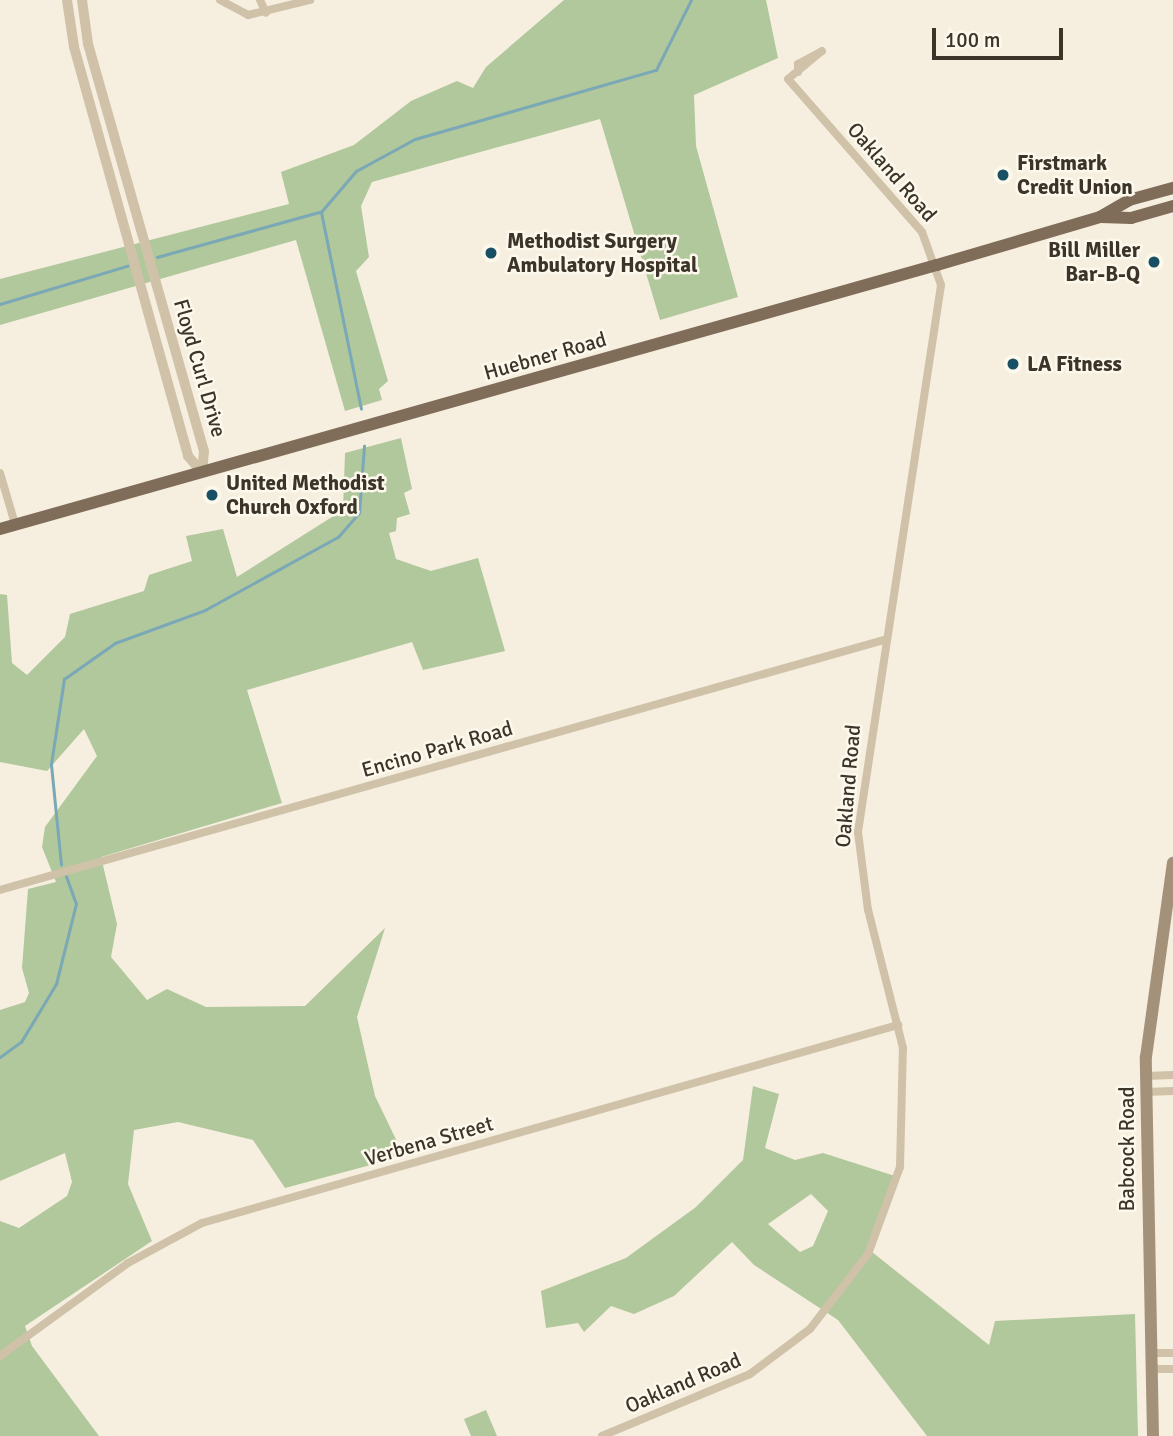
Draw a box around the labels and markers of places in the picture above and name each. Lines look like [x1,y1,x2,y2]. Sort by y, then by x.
place label: Firstmark Credit Union [1017,150,1133,200]
marker: Firstmark Credit Union [995,167,1011,183]
place label: Methodist Surgery Ambulatory Hospital [507,228,698,278]
place label: Bill Miller Bar-B-Q [1048,237,1140,287]
marker: Methodist Surgery Ambulatory Hospital [481,243,501,263]
marker: Bill Miller Bar-B-Q [1146,254,1162,270]
place label: LA Fitness [1027,351,1122,377]
marker: LA Fitness [1005,356,1021,372]
place label: United Methodist Church Oxford [226,470,385,520]
marker: United Methodist Church Oxford [204,487,220,503]

